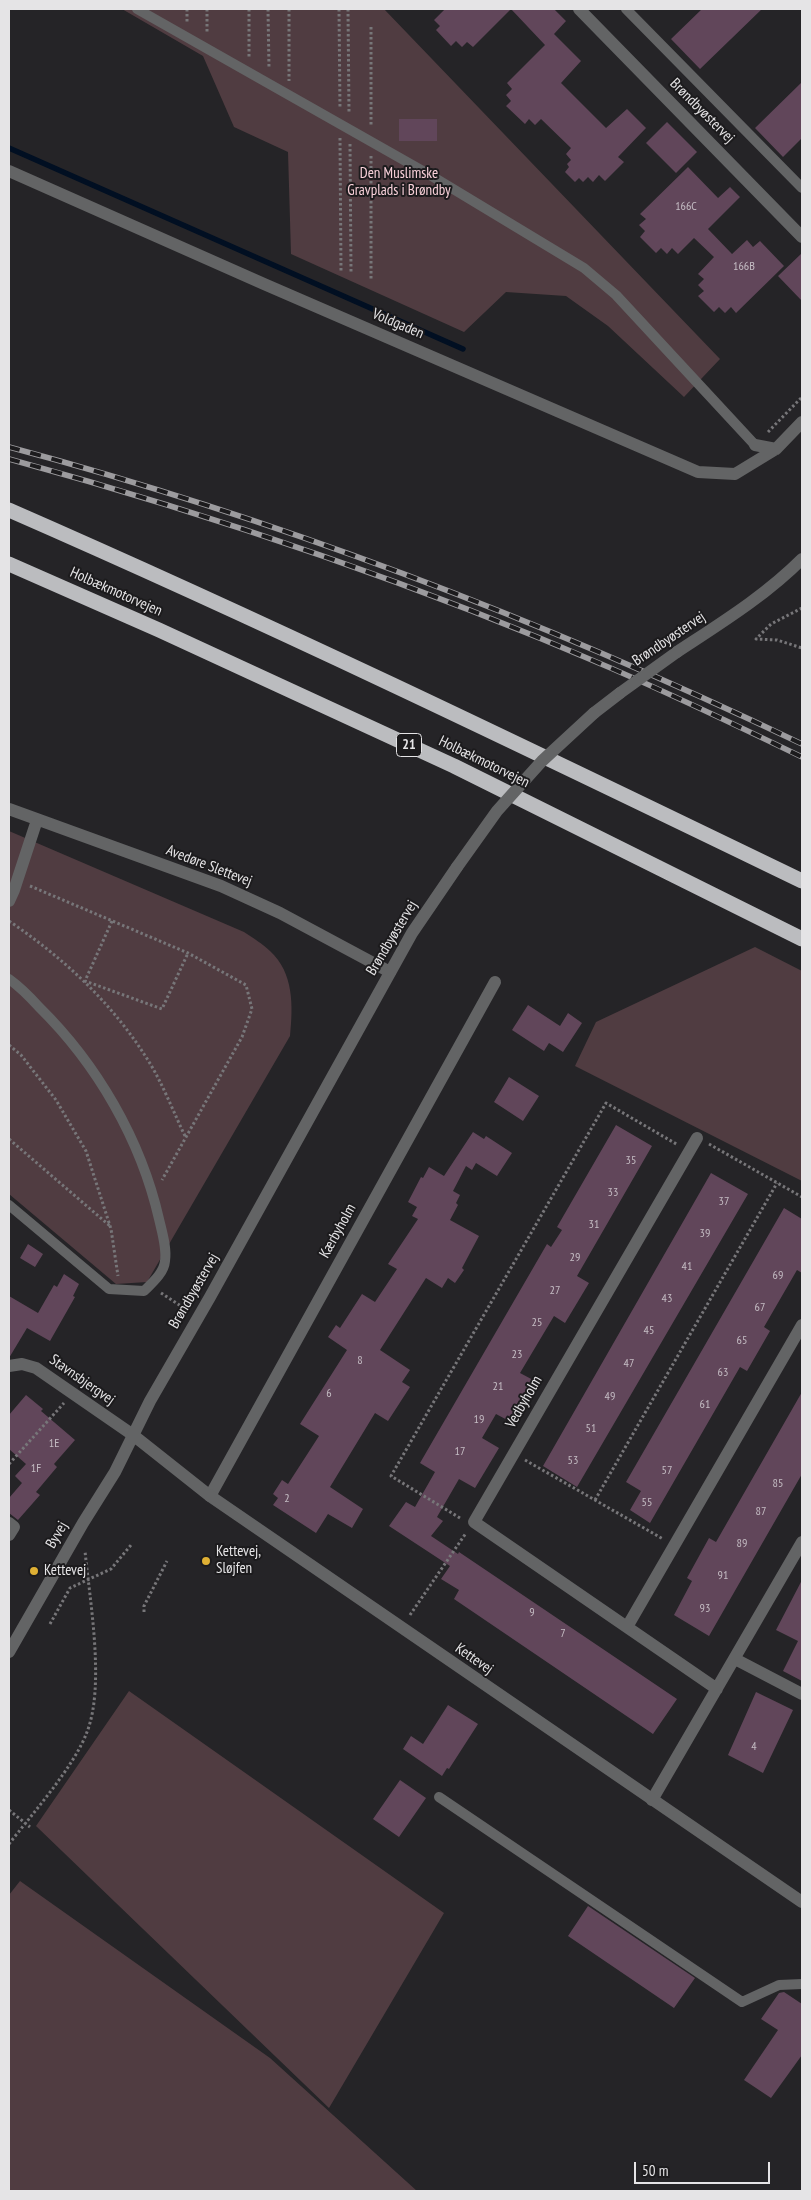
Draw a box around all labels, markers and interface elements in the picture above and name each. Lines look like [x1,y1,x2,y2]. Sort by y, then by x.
street label: Brøndbyøstervej [666,75,738,147]
park label: Den Muslimske Gravplads i Brøndby [347,165,451,200]
house number: 166C [675,200,697,214]
house number: 166B [733,260,755,274]
street label: Voldgaden [369,305,427,343]
street label: Holbækmotorvejen [67,564,165,620]
street label: Brøndbyøstervej [629,608,709,670]
street label: Holbækmotorvejen [436,732,532,792]
road number: 21 [396,734,422,756]
street label: Avedøre Slettevej [163,841,255,891]
street label: Brøndbyøstervej [363,897,421,979]
house number: 35 [626,1154,636,1168]
house number: 33 [608,1186,618,1200]
house number: 37 [719,1195,729,1209]
street label: Kærbyholm [316,1201,360,1261]
house number: 31 [589,1218,599,1232]
house number: 39 [700,1227,710,1241]
street label: Brøndbyøstervej [165,1250,223,1332]
house number: 29 [570,1251,580,1265]
house number: 41 [682,1260,692,1274]
house number: 69 [773,1269,783,1283]
house number: 27 [550,1284,560,1298]
house number: 43 [662,1292,672,1306]
house number: 67 [755,1301,765,1315]
house number: 25 [532,1316,542,1330]
house number: 45 [644,1324,654,1338]
house number: 65 [737,1334,747,1348]
house number: 23 [512,1348,522,1362]
street label: Stavnsbjergvej [46,1351,118,1409]
house number: 8 [357,1354,363,1368]
house number: 47 [624,1357,634,1371]
house number: 63 [718,1366,728,1380]
street label: Vedbyholm [502,1373,546,1431]
house number: 21 [493,1380,503,1394]
house number: 6 [326,1387,332,1401]
house number: 49 [605,1390,615,1404]
house number: 61 [700,1398,710,1412]
house number: 19 [474,1413,484,1427]
house number: 51 [586,1422,596,1436]
house number: 1E [49,1437,59,1451]
house number: 17 [455,1445,465,1459]
house number: 53 [568,1454,578,1468]
house number: 1F [31,1462,41,1476]
house number: 57 [662,1464,672,1478]
house number: 85 [773,1477,783,1491]
house number: 2 [284,1492,290,1506]
house number: 55 [642,1496,652,1510]
house number: 87 [756,1505,766,1519]
street label: Byvej [42,1518,72,1552]
house number: 89 [737,1537,747,1551]
place label: Kettevej, Sløjfen [216,1543,261,1578]
marker: Kettevej, Sløjfen [200,1555,212,1567]
place label: Kettevej [44,1562,86,1580]
marker: Kettevej [28,1565,40,1577]
house number: 91 [718,1569,728,1583]
house number: 93 [700,1602,710,1616]
house number: 9 [529,1606,535,1620]
house number: 7 [560,1627,566,1641]
street label: Kettevej [452,1639,496,1679]
house number: 4 [751,1740,757,1754]
scale bar [636,2152,772,2184]
text: 50 m [642,2161,668,2180]

